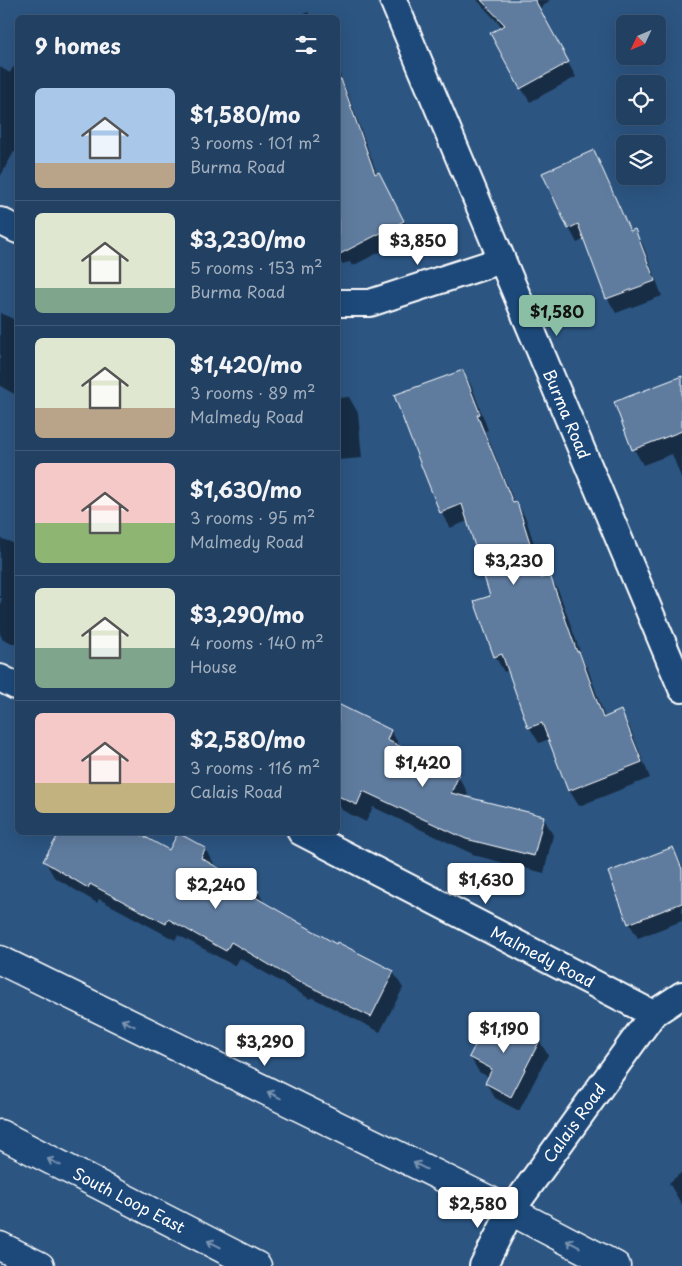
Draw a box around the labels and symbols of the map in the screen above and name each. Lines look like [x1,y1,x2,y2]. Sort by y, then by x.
north arrow [616,15,666,65]
pin: $3,850 [377,224,459,266]
pin: $1,580 [516,294,598,337]
street label: Burma Road [538,365,597,462]
pin: $3,230 [473,544,555,586]
pin: $1,420 [382,746,464,788]
pin: $1,630 [445,862,527,905]
pin: $2,240 [175,868,257,910]
street label: Malmedy Road [487,919,599,993]
pin: $1,190 [463,1012,545,1054]
one-way arrow [121,1018,136,1027]
pin: $3,290 [224,1024,306,1067]
street label: Calais Road [537,1078,610,1167]
one-way arrow [267,1090,282,1099]
one-way arrow [47,1157,62,1166]
street label: South Loop East [69,1161,190,1238]
one-way arrow [413,1161,428,1170]
pin: $2,580 [437,1186,519,1229]
one-way arrow [207,1239,222,1248]
one-way arrow [566,1239,581,1248]

